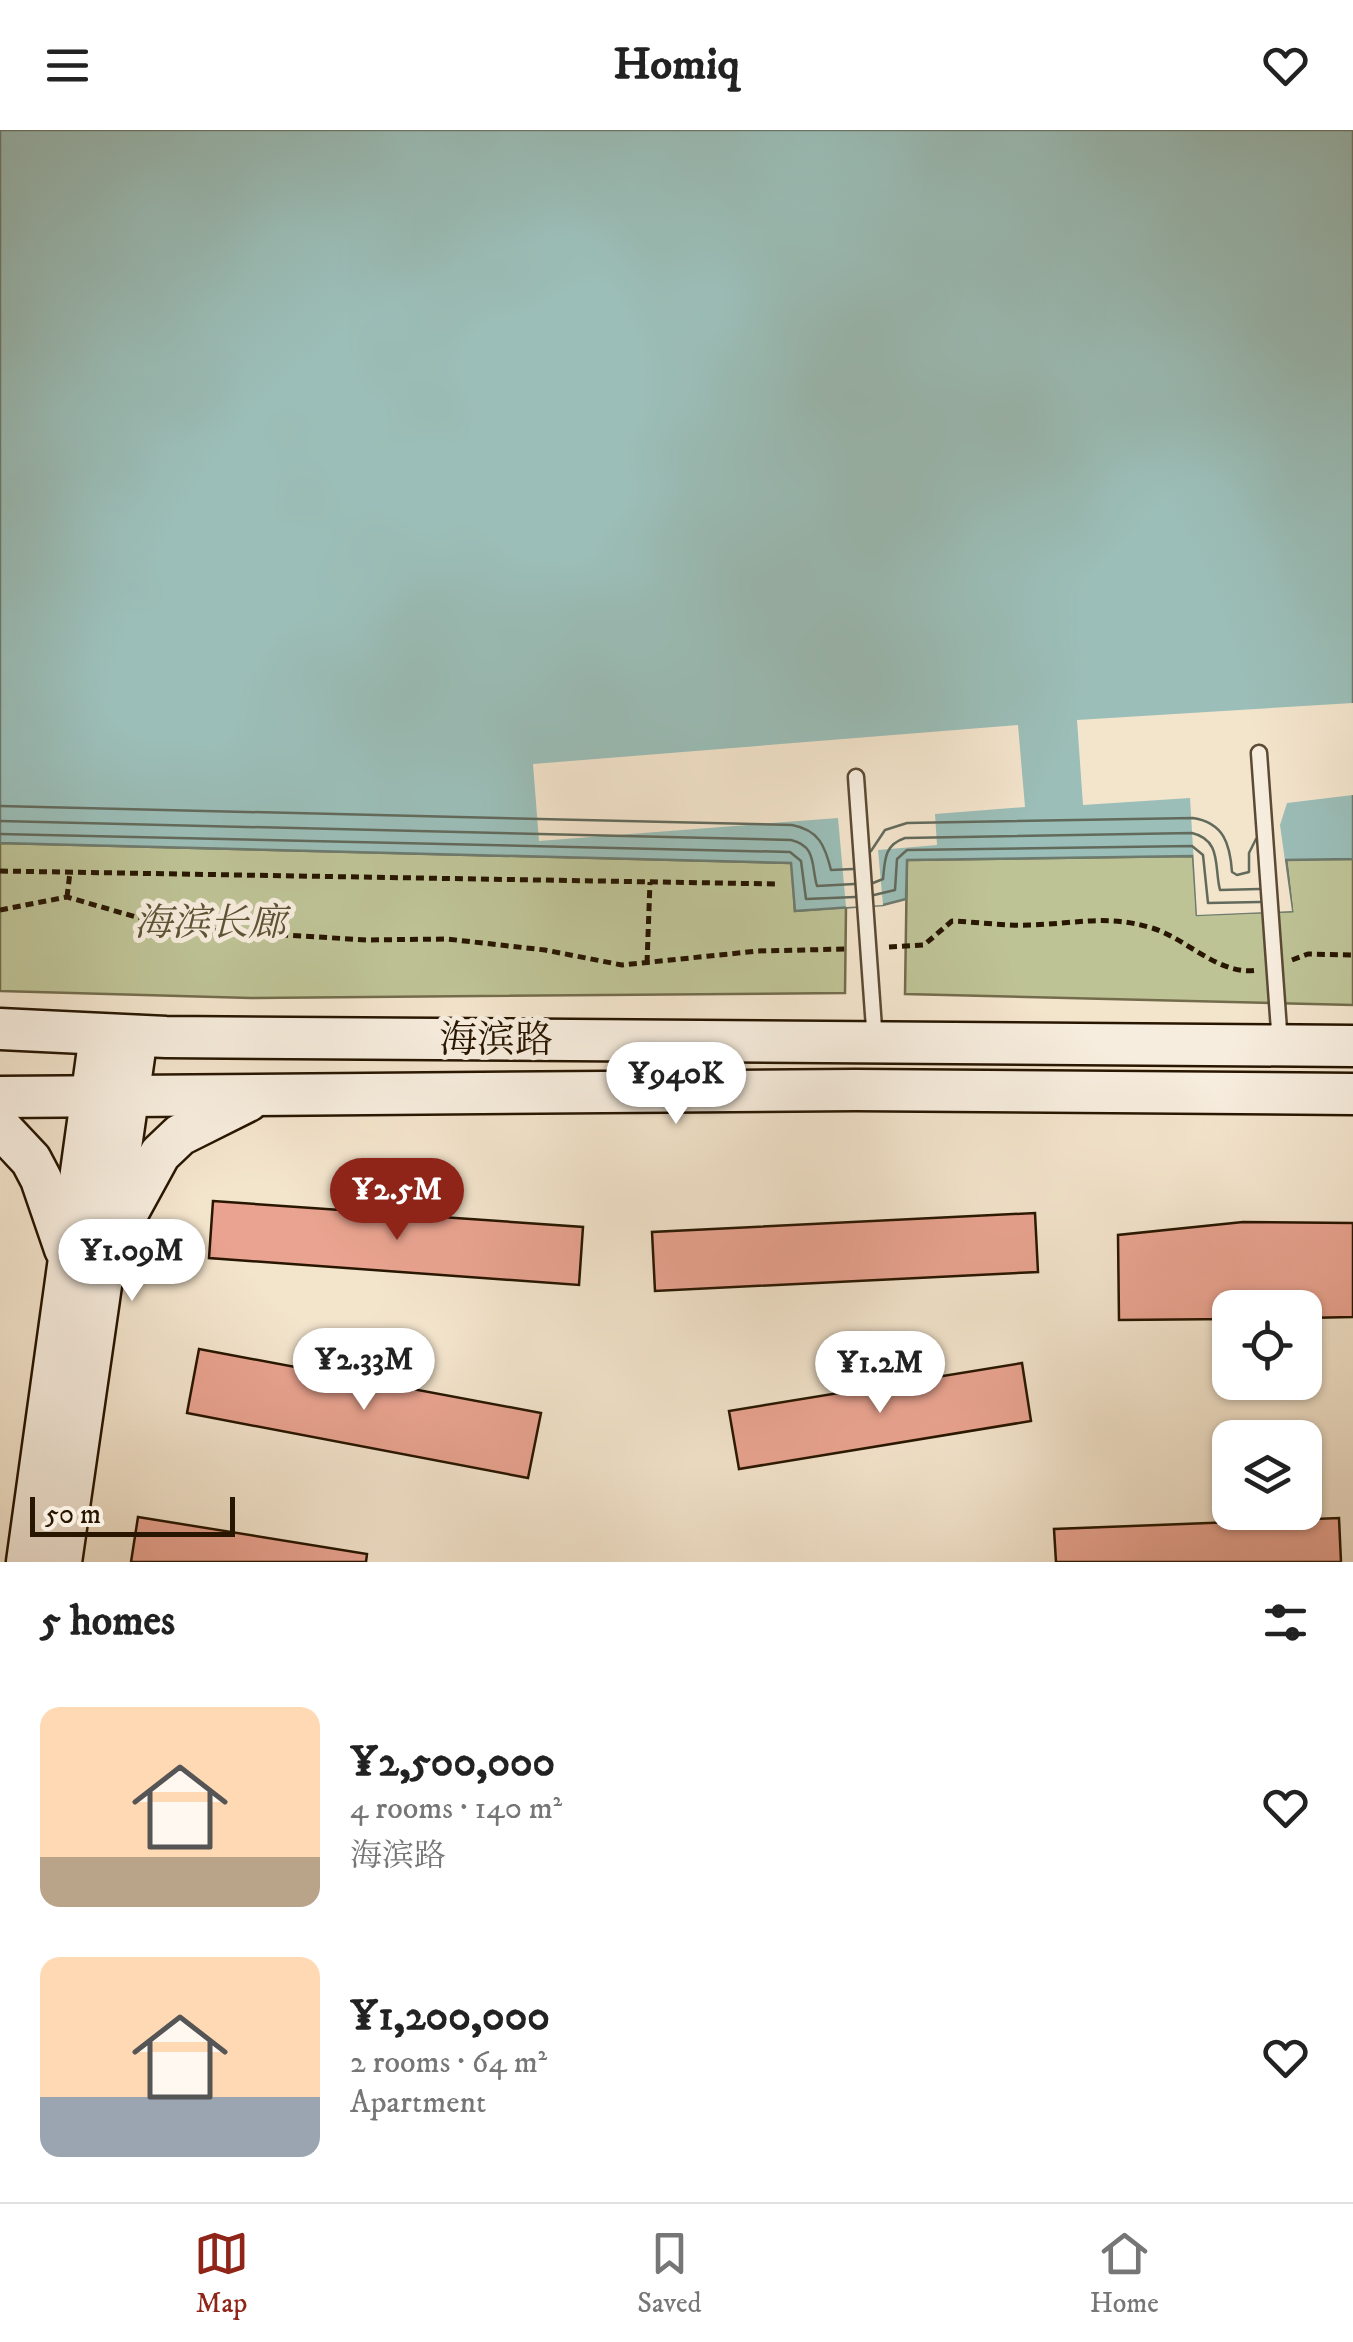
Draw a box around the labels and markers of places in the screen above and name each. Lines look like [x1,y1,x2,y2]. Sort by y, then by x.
pin: ¥940K [606,1042,746,1127]
pin: ¥2.5M [327,1158,467,1243]
pin: ¥1.09M [51,1219,213,1304]
pin: ¥2.33M [283,1328,445,1413]
pin: ¥1.2M [810,1331,950,1416]

